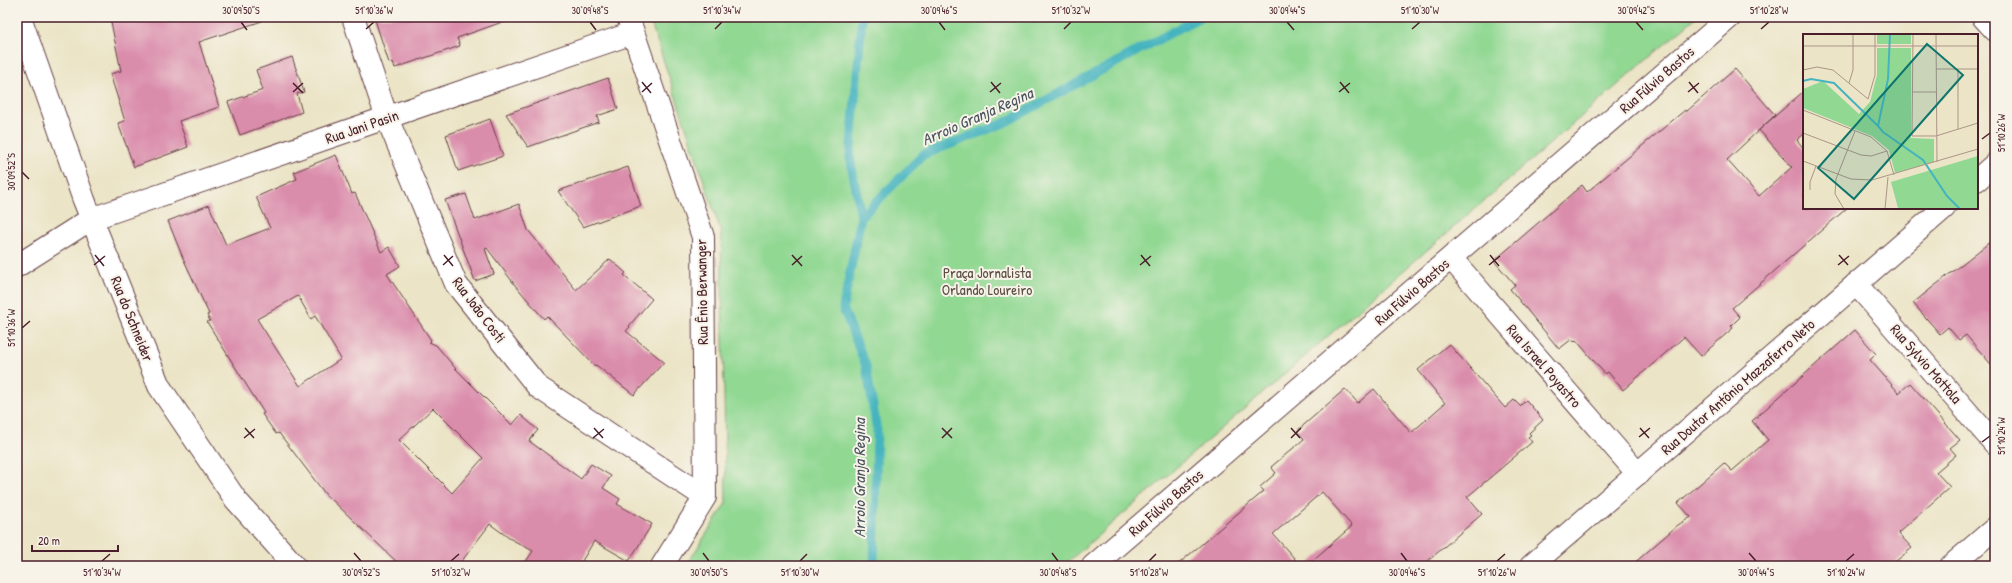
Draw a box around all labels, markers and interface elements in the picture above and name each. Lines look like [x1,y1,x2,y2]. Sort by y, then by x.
text: 30°09'50"S [222,4,260,17]
text: 51°10'36"W [355,4,394,17]
text: 30°09'48"S [572,4,609,17]
text: 51°10'34"W [703,4,742,17]
text: 30°09'46"S [921,4,958,17]
text: 51°10'32"W [1052,4,1091,17]
text: 30°09'44"S [1269,4,1305,17]
text: 51°10'30"W [1401,4,1440,17]
text: 30°09'42"S [1617,4,1655,17]
text: 51°10'28"W [1750,4,1789,17]
inset map [1803,34,1978,209]
street label: Rua Fúlvio Bastos [1615,41,1699,118]
water label: Arroio Granja Regina [918,81,1037,150]
street label: Rua Jani Pasin [322,104,401,149]
text: 51°10'26"W [1995,113,2008,152]
text: 30°09'52"S [5,153,18,191]
street label: Rua Ênio Berwanger [690,239,713,345]
street label: Rua Fúlvio Bastos [1370,253,1454,330]
park label: Praça Jornalista Orlando Loureiro [942,262,1032,300]
street label: Rua João Costi [448,272,511,347]
street label: Rua do Schneider [106,273,159,365]
text: 51°10'36"W [5,308,18,347]
street label: Rua Doutor Antônio Mazzaferro Neto [1656,314,1819,459]
street label: Rua Israel Poyastro [1502,319,1587,412]
street label: Rua Sylvio Mottola [1886,319,1967,408]
text: 51°10'24"W [1995,416,2008,455]
water label: Arroio Granja Regina [848,417,870,538]
street label: Rua Fúlvio Bastos [1124,464,1208,541]
scale bar [32,527,118,553]
text: 20 m [38,532,60,549]
text: 51°10'34"W [83,566,122,579]
text: 30°09'52"S [342,566,380,579]
text: 51°10'32"W [432,566,471,579]
text: 30°09'50"S [690,566,728,579]
text: 51°10'30"W [781,566,820,579]
text: 30°09'48"S [1040,566,1077,579]
text: 51°10'28"W [1130,566,1169,579]
text: 30°09'46"S [1389,566,1426,579]
text: 51°10'26"W [1478,566,1517,579]
text: 30°09'44"S [1738,566,1774,579]
text: 51°10'24"W [1827,566,1866,579]

